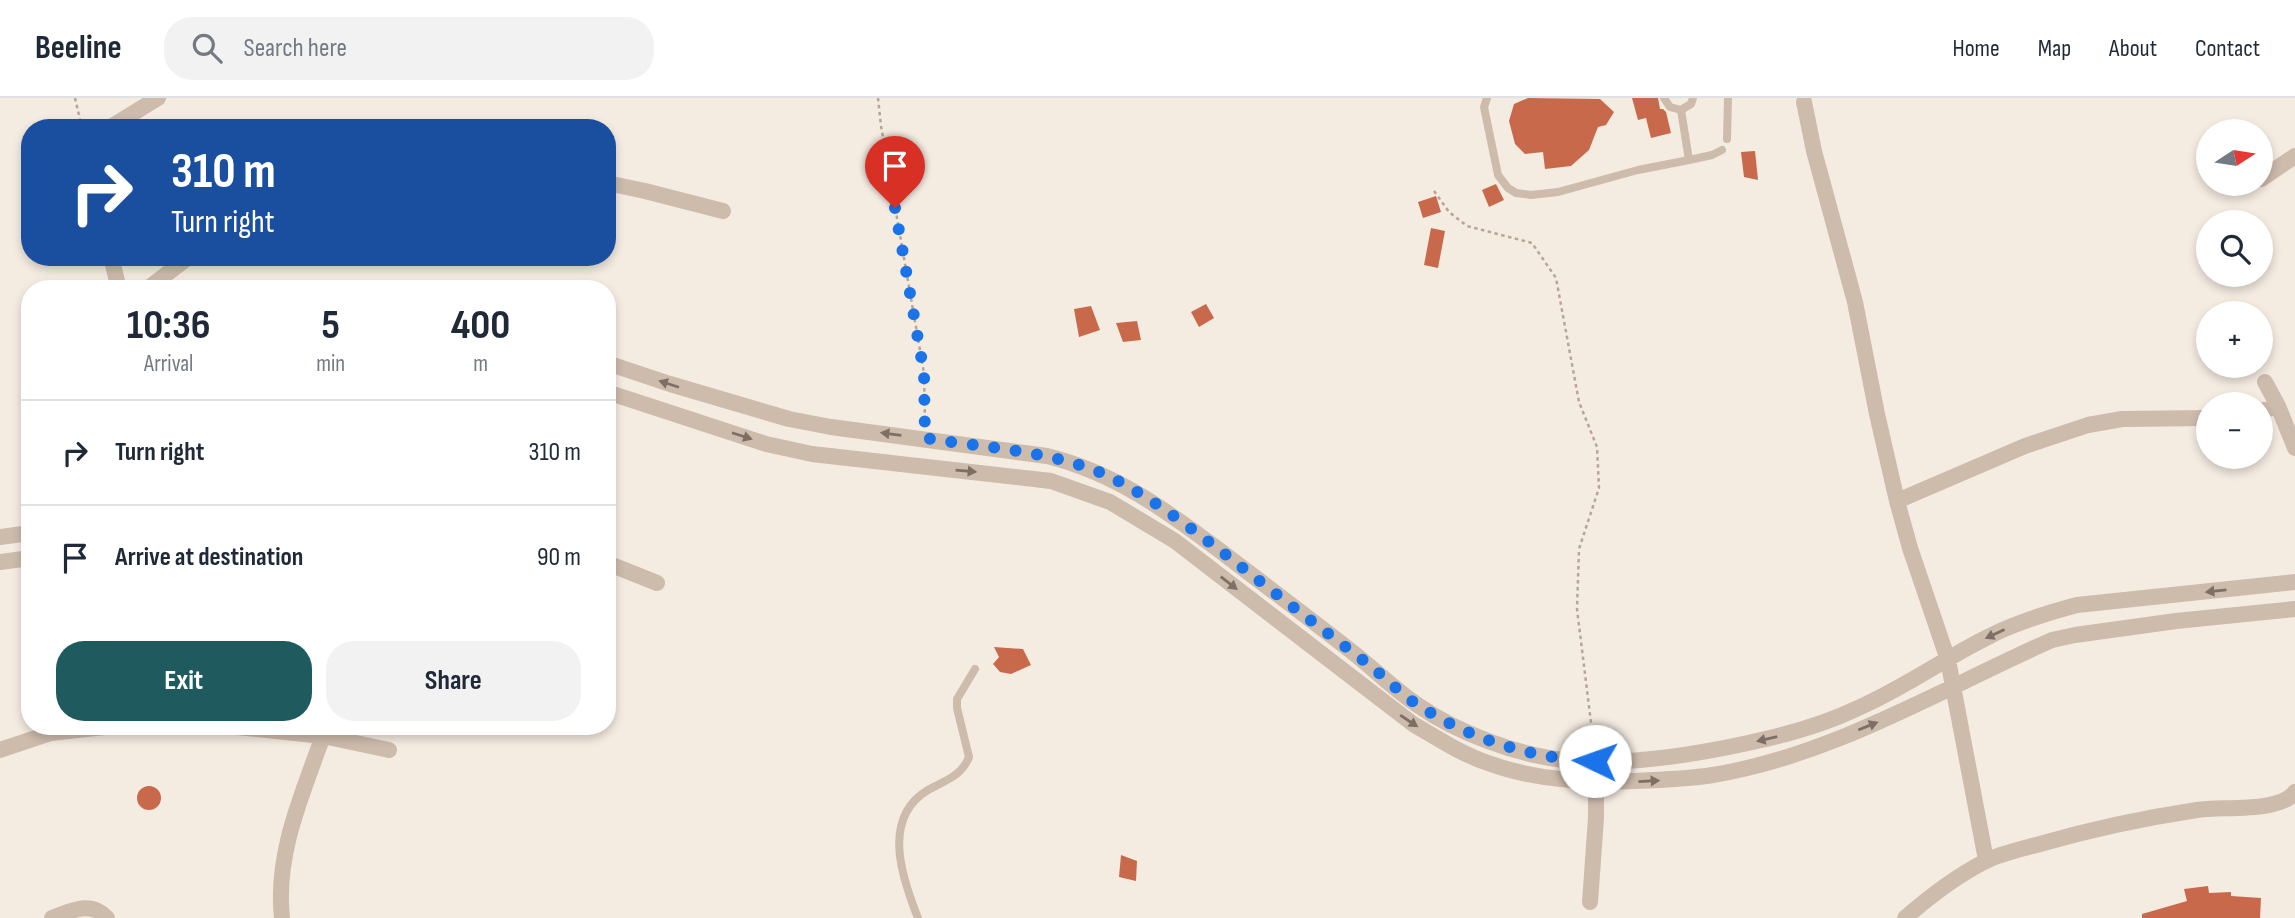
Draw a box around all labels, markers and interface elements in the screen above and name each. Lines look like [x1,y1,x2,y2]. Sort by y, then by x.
search box [164,17,654,80]
text: Beeline [35,28,122,68]
icon: search [188,29,226,67]
text: Search here [244,33,347,64]
text: Home [1952,34,2000,63]
text: Map [2038,34,2071,63]
text: About [2109,34,2157,63]
text: Contact [2195,34,2260,63]
north arrow [2196,119,2273,196]
map controls [2196,119,2273,469]
pin [865,136,925,208]
text: 310 m [171,143,276,202]
icon: right [56,147,147,238]
icon: arrive [876,147,914,185]
text: Turn right [171,203,275,242]
button: search [2196,210,2273,287]
text: 10:36 [127,300,211,351]
text: 5 [321,300,340,351]
text: 400 [451,300,510,351]
button: + [2196,301,2273,378]
text: Arrival [144,350,193,378]
text: min [316,350,345,378]
text: m [473,350,488,378]
one-way arrow [659,378,680,389]
button: − [2196,392,2273,469]
one-way arrow [879,428,901,439]
one-way arrow [732,431,753,442]
icon: right [56,434,94,472]
text: Turn right [115,437,204,468]
text: 310 m [529,437,581,468]
one-way arrow [955,465,977,476]
icon: arrive [56,539,94,577]
text: Arrive at destination [115,542,303,573]
text: 90 m [537,542,581,573]
one-way arrow [1219,576,1237,591]
one-way arrow [2205,586,2227,597]
one-way arrow [1984,629,2005,640]
button: Exit [56,641,312,721]
button: Share [326,641,581,721]
one-way arrow [1400,714,1419,727]
one-way arrow [1858,721,1879,732]
position arrow [1558,724,1632,798]
one-way arrow [1756,733,1778,744]
one-way arrow [1638,775,1660,786]

